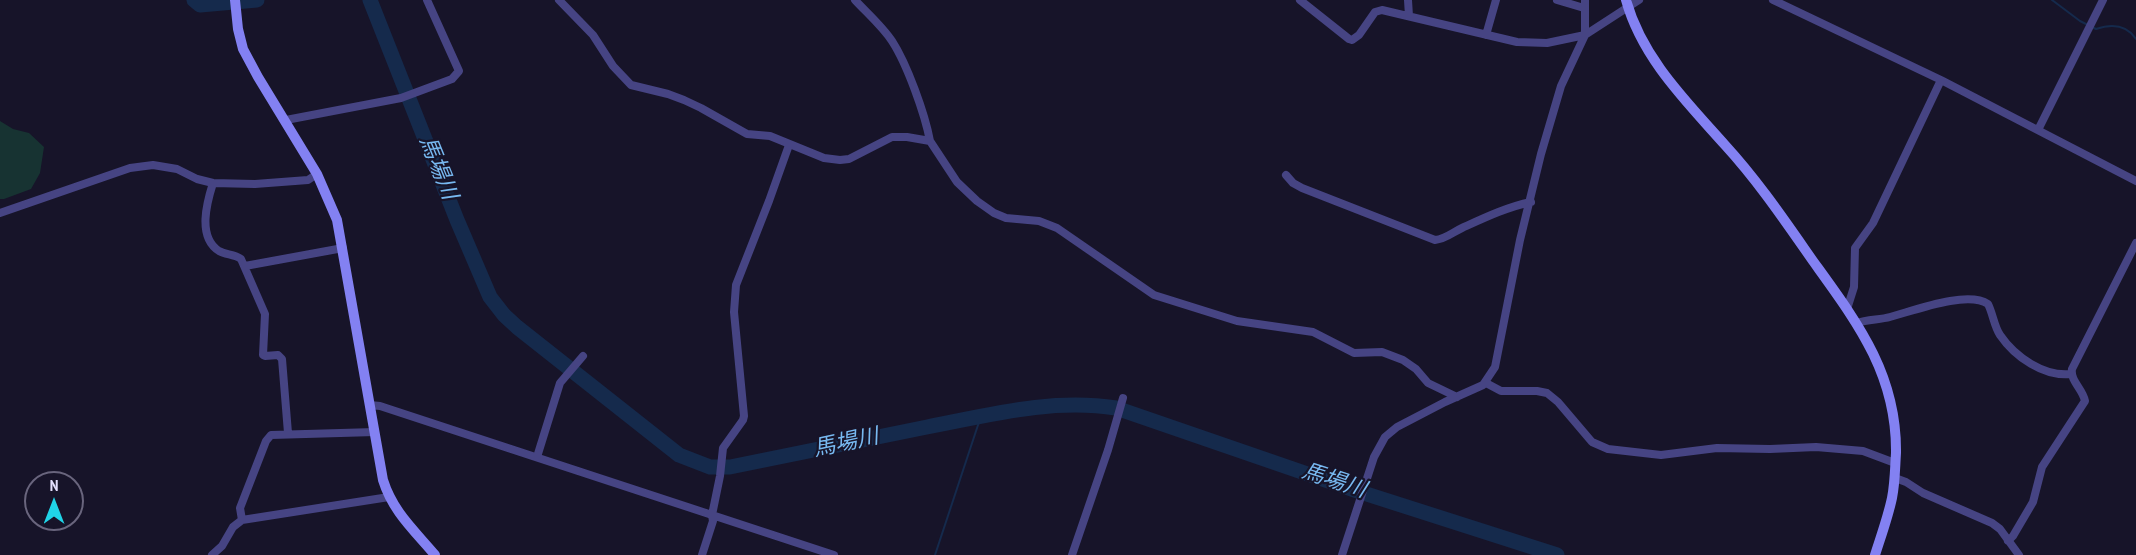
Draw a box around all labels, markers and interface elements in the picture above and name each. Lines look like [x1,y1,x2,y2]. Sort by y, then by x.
water label: 馬場川 [413,132,463,204]
water label: 馬場川 [811,423,881,463]
water label: 馬場川 [1299,458,1369,504]
north arrow [24,471,84,531]
text: N [50,475,58,495]

